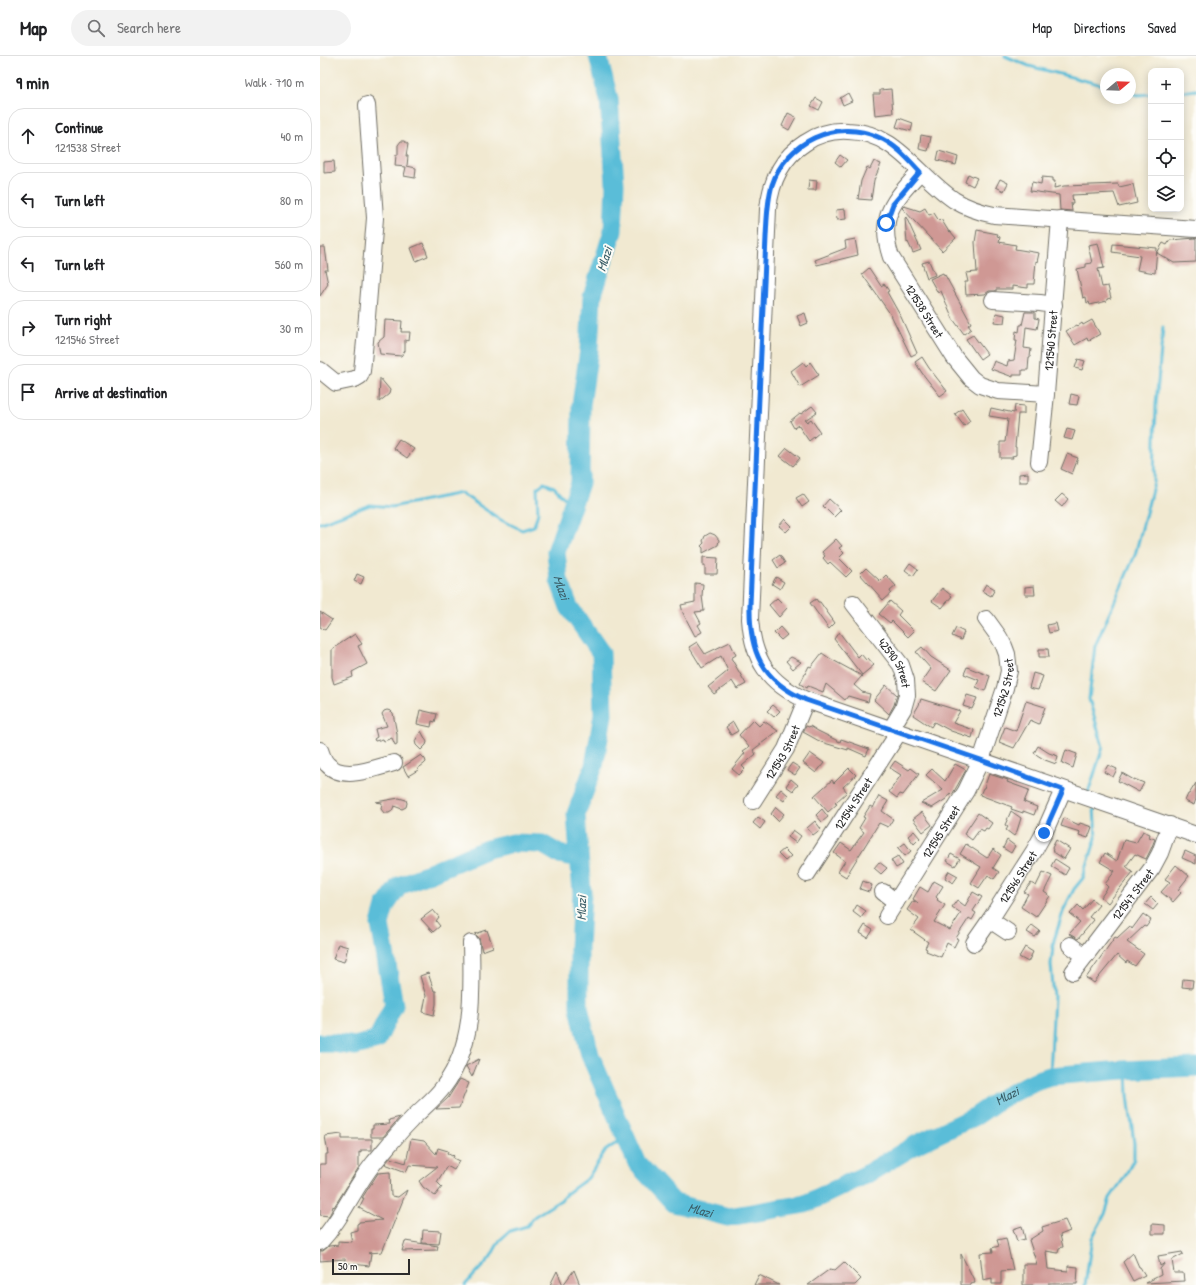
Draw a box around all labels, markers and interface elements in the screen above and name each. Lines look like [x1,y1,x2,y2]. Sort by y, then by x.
search box [71,10,351,46]
text: Map [20,15,47,41]
icon: search [85,17,107,39]
text: Search here [117,17,181,38]
text: Map [1032,18,1052,37]
text: Directions [1074,18,1125,37]
text: Saved [1147,18,1176,37]
north arrow [1100,68,1136,104]
map controls [1148,68,1184,212]
button: + [1148,68,1184,104]
text: 9 min [16,71,49,94]
text: Walk · 710 m [245,73,304,91]
button: − [1148,104,1184,140]
text: Continue [55,117,103,138]
icon: ahead [17,125,39,147]
text: 40 m [280,127,303,145]
text: 121538 Street [55,138,121,156]
button: locate [1148,140,1184,176]
button: layers [1148,176,1184,212]
icon: left [17,189,39,211]
text: Turn left [55,190,105,211]
text: 80 m [280,191,303,209]
route start [877,214,895,232]
water label: Mlazi [592,243,617,274]
icon: left [17,253,39,275]
text: Turn left [55,254,105,275]
text: 560 m [275,255,303,273]
street label: 121538 Street [901,280,949,342]
text: Turn right [55,309,111,330]
street label: 121540 Street [1039,309,1061,371]
icon: right [17,317,39,339]
text: 30 m [280,319,303,337]
text: 121546 Street [55,330,119,348]
icon: arrive [17,381,39,403]
text: Arrive at destination [55,382,167,403]
water label: Mlazi [550,575,575,603]
street label: 42590 Street [874,634,915,689]
street label: 121542 Street [987,657,1018,719]
street label: 121543 Street [760,721,804,783]
street label: 121544 Street [829,773,876,833]
street label: 121545 Street [917,801,964,861]
route end [1035,824,1053,842]
street label: 121546 Street [994,847,1041,907]
street label: 121547 Street [1107,864,1158,923]
water label: Mlazi [572,894,590,921]
water label: Mlazi [991,1081,1023,1109]
water label: Mlazi [686,1198,716,1222]
scale bar [332,1257,410,1276]
text: 50 m [338,1259,358,1273]

